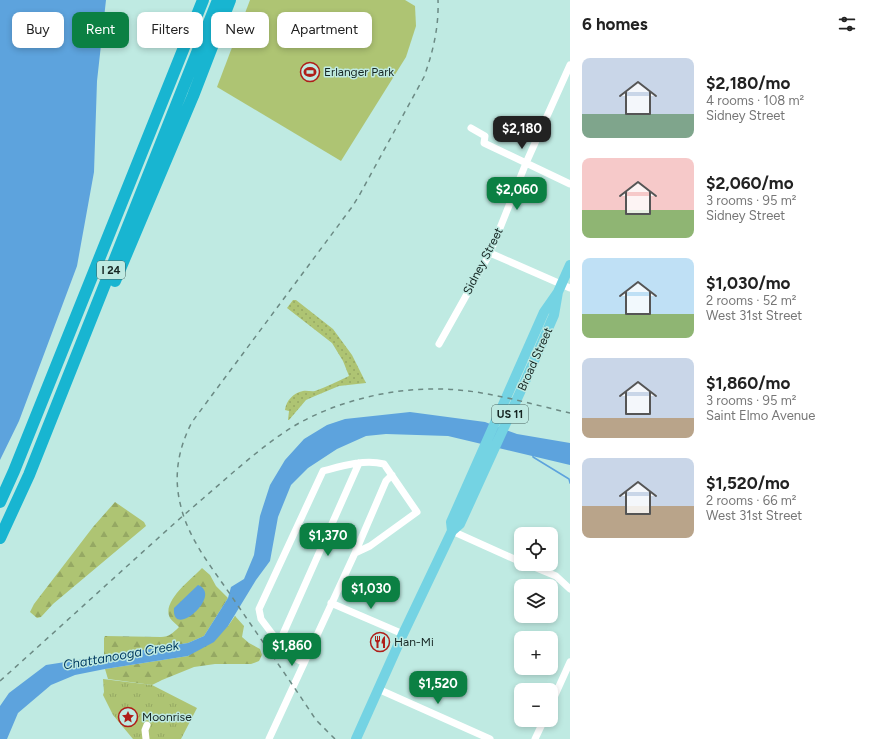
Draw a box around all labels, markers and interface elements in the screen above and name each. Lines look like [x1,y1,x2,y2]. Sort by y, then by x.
chip: Buy [12,12,64,48]
chip: Rent [72,12,129,48]
chip: Filters [137,12,203,48]
chip: New [211,12,269,48]
chip: Apartment [277,12,372,48]
icon: filters [836,13,858,35]
text: 6 homes [582,14,648,34]
sports icon: Erlanger Park [299,61,321,83]
place label: Erlanger Park [324,65,394,79]
text: $2,180/mo [706,73,790,93]
icon: home [614,74,662,122]
text: 4 rooms · 108 m² [706,93,804,108]
text: Sidney Street [706,108,785,123]
pin: $2,180 [489,116,555,150]
text: $2,180 [502,121,542,136]
text: $2,060/mo [706,173,794,193]
icon: home [614,174,662,222]
pin: $2,060 [484,177,550,211]
text: $2,060 [496,182,538,197]
text: 3 rooms · 95 m² [706,193,796,208]
text: Sidney Street [706,208,785,223]
street label: Sidney Street [460,225,506,297]
road number: I 24 [97,261,125,279]
text: $1,030/mo [706,273,791,293]
icon: home [614,274,662,322]
text: 2 rooms · 52 m² [706,293,797,308]
text: West 31st Street [706,308,802,323]
street label: Broad Street [515,325,555,393]
text: $1,860/mo [706,373,790,393]
icon: home [614,374,662,422]
text: 3 rooms · 95 m² [706,393,796,408]
road number: US 11 [492,405,528,423]
text: Saint Elmo Avenue [706,408,815,423]
text: $1,520/mo [706,473,790,493]
icon: home [614,474,662,522]
text: 2 rooms · 66 m² [706,493,796,508]
text: West 31st Street [706,508,802,523]
pin: $1,370 [295,523,361,557]
map controls [514,527,558,727]
button: locate [514,527,558,571]
text: $1,370 [309,528,347,543]
pin: $1,030 [338,576,404,610]
button: layers [514,579,558,623]
text: $1,030 [351,581,391,596]
restaurant icon: Han-Mi [369,631,391,653]
button: + [514,631,558,675]
pin: $1,860 [259,633,325,667]
place label: Han-Mi [394,635,434,649]
water label: Chattanooga Creek [62,637,181,673]
text: $1,860 [272,638,312,653]
pin: $1,520 [405,671,471,705]
text: $1,520 [418,676,458,691]
button: − [514,683,558,727]
place icon: Moonrise [117,706,139,728]
place label: Moonrise [142,710,192,724]

